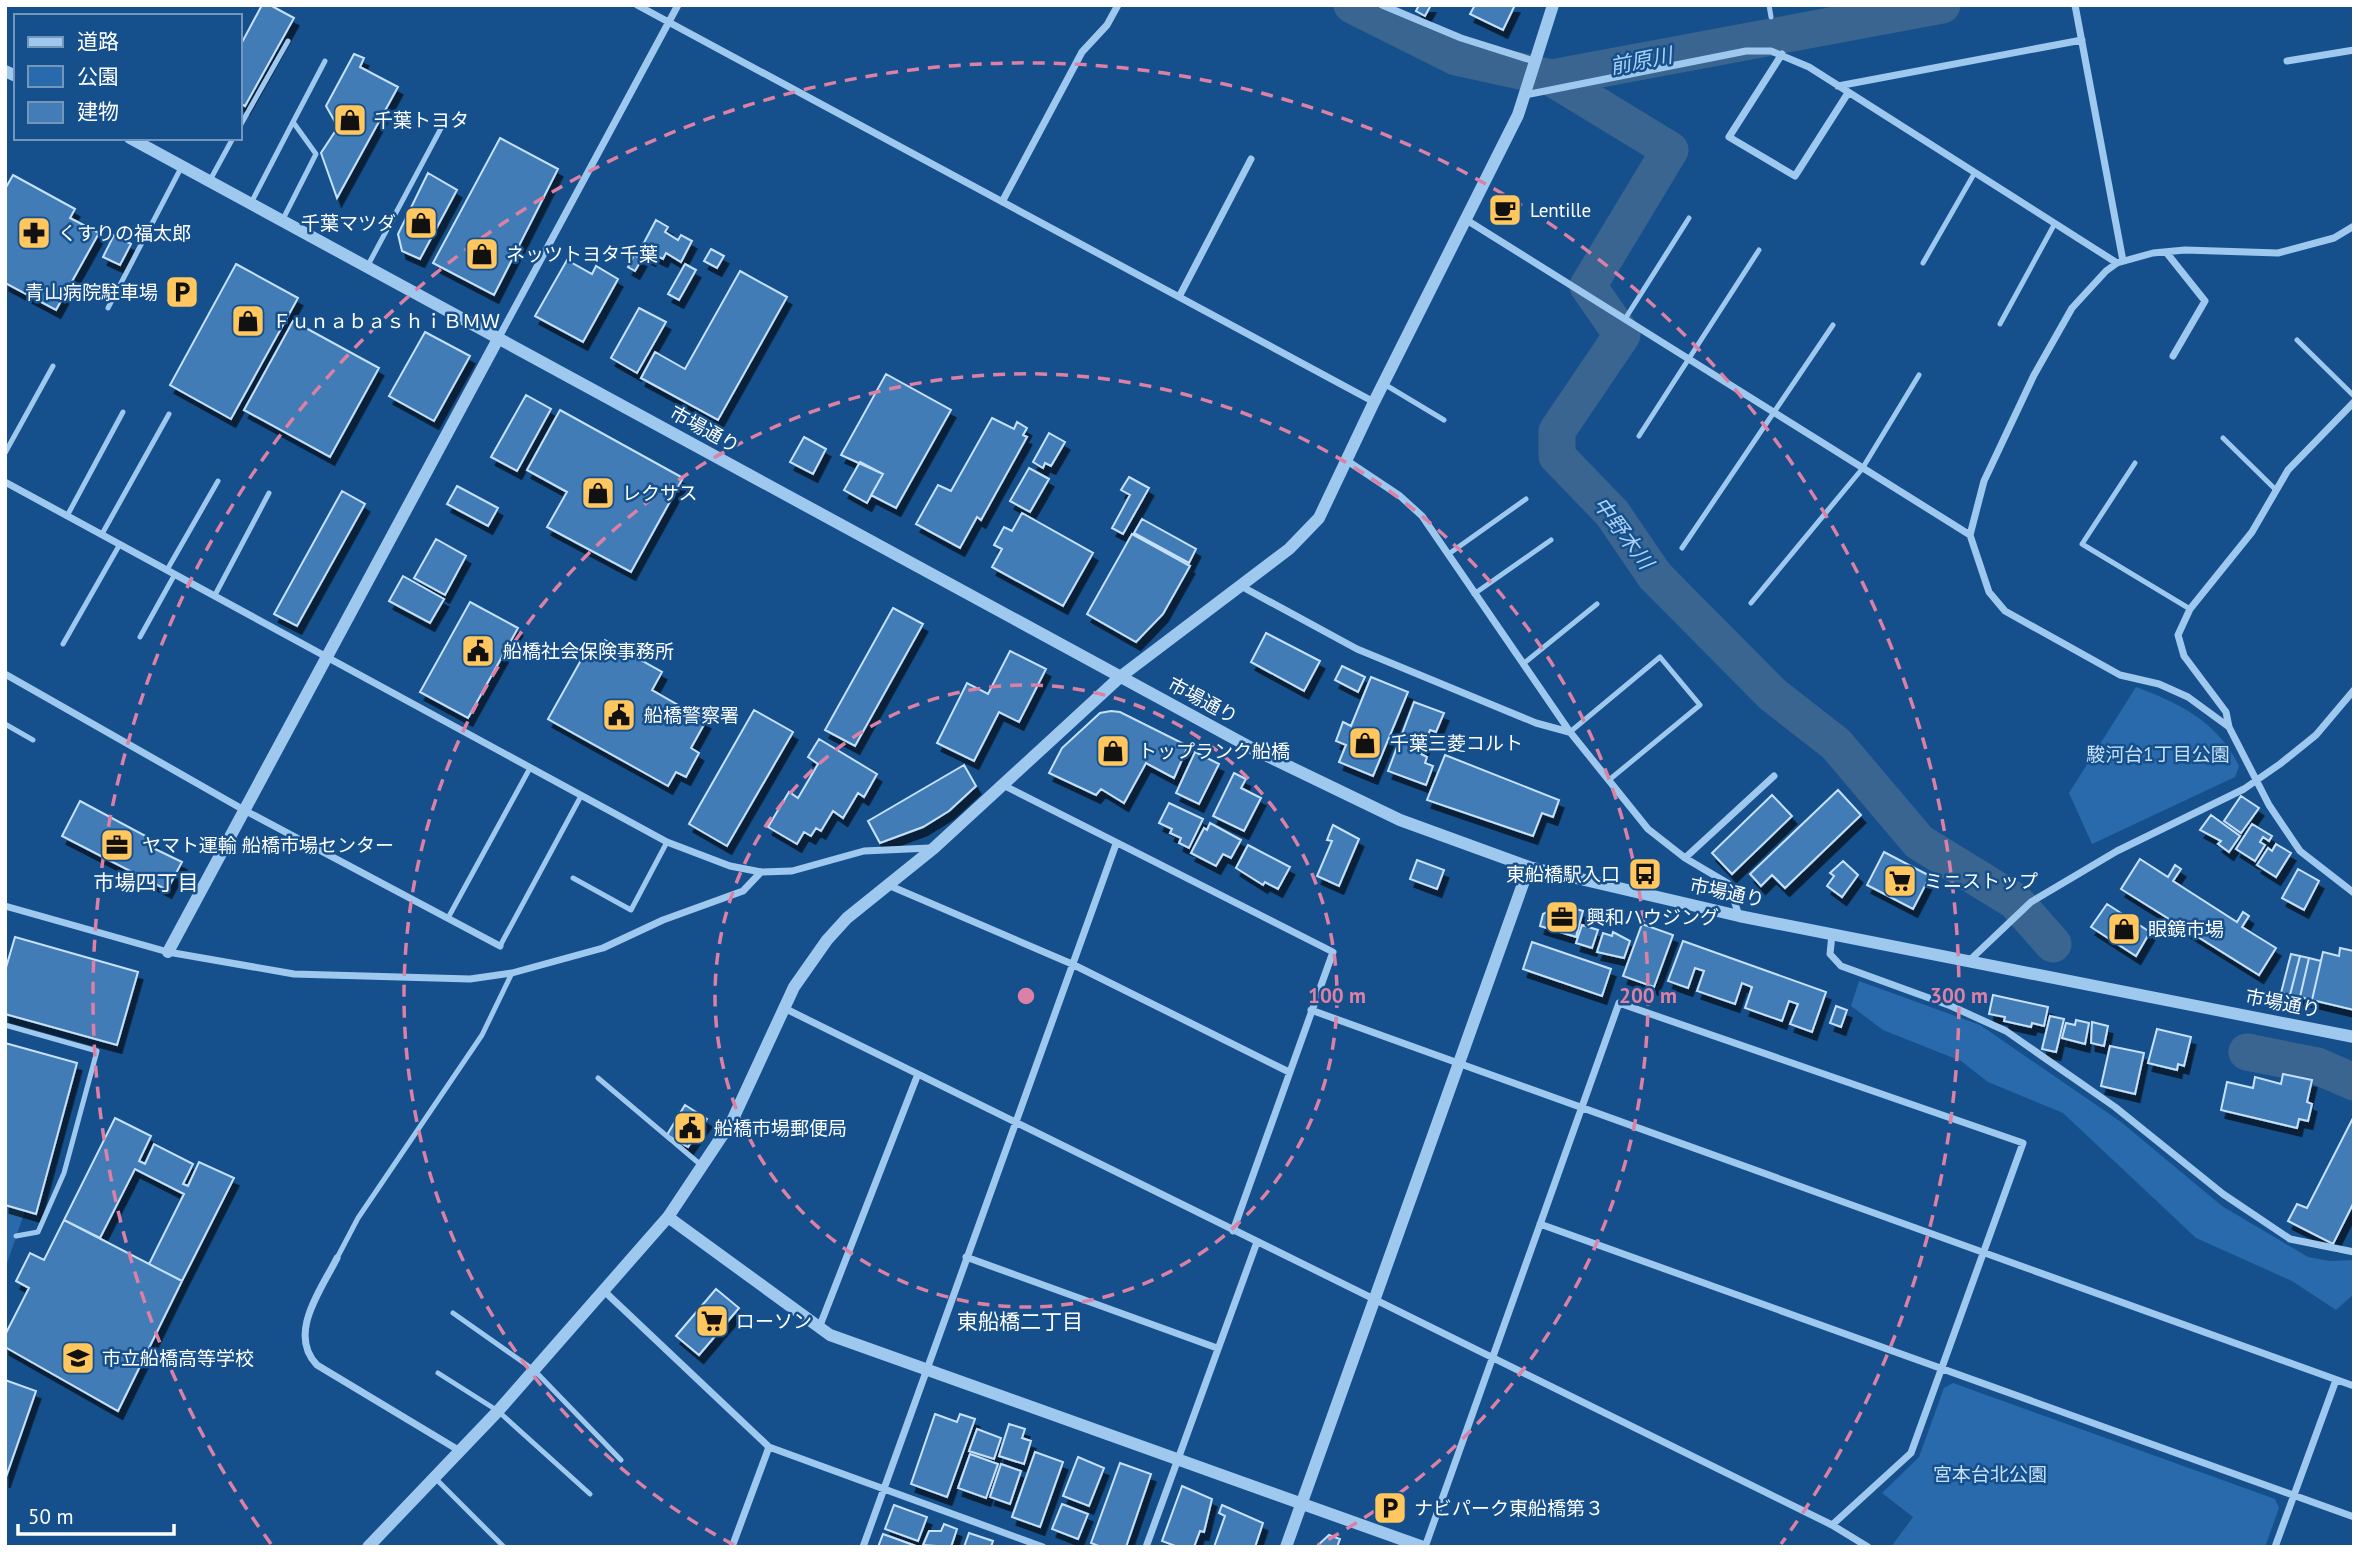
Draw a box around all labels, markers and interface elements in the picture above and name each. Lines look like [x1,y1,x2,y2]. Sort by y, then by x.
legend [14,14,242,140]
text: 道路 [77,28,119,55]
water label: 前原川 [1607,41,1676,80]
text: 公園 [77,63,119,90]
text: 建物 [77,98,119,125]
shop icon: 千葉トヨタ [331,101,369,139]
place label: 千葉トヨタ [374,108,469,132]
cafe icon: Lentille [1486,191,1524,229]
place label: Lentille [1530,198,1591,222]
shop icon: 千葉マツダ [402,204,440,242]
place label: 千葉マツダ [301,211,396,235]
pharmacy icon: くすりの福太郎 [15,214,53,252]
place label: くすりの福太郎 [58,221,191,245]
shop icon: ネッツトヨタ千葉 [463,235,501,273]
place label: ネッツトヨタ千葉 [506,242,658,266]
parking icon: 青山病院駐車場 [163,273,201,311]
place label: 青山病院駐車場 [25,280,158,304]
shop icon: ＦｕｎａｂａｓｈｉＢＭＷ [229,302,267,340]
place label: ＦｕｎａｂａｓｈｉＢＭＷ [272,309,500,333]
street label: 市場通り [666,400,744,458]
shop icon: レクサス [579,474,617,512]
place label: レクサス [622,481,698,505]
water label: 中野木川 [1587,491,1661,576]
public building icon: 船橋社会保険事務所 [459,632,497,670]
place label: 船橋社会保険事務所 [503,639,674,663]
street label: 市場通り [1164,672,1242,728]
public building icon: 船橋警察署 [600,696,638,734]
place label: 船橋警察署 [644,703,739,727]
shop icon: 千葉三菱コルト [1346,724,1384,762]
place label: 千葉三菱コルト [1390,731,1523,755]
shop icon: トップランク船橋 [1094,732,1132,770]
place label: トップランク船橋 [1138,739,1290,763]
park label: 駿河台1丁目公園 [2086,742,2230,766]
office icon: ヤマト運輸 船橋市場センター [98,826,136,864]
place label: ヤマト運輸 船橋市場センター [142,833,394,857]
bus stop icon: 東船橋駅入口 [1626,855,1664,893]
place label: 東船橋駅入口 [1506,862,1620,886]
supermarket icon: ミニストップ [1881,862,1919,900]
district label: 市場四丁目 [94,869,199,896]
place label: ミニストップ [1924,869,2038,893]
street label: 市場通り [1687,872,1767,912]
office icon: 興和ハウジング [1543,898,1581,936]
place label: 興和ハウジング [1586,905,1719,929]
shop icon: 眼鏡市場 [2105,910,2143,948]
place label: 眼鏡市場 [2148,917,2224,941]
text: 100 m [1308,982,1366,1009]
text: 200 m [1619,982,1677,1009]
text: 300 m [1930,982,1988,1009]
centre of rings [1014,984,1038,1008]
street label: 市場通り [2243,984,2323,1022]
public building icon: 船橋市場郵便局 [671,1109,709,1147]
place label: 船橋市場郵便局 [714,1116,847,1140]
supermarket icon: ローソン [693,1302,731,1340]
district label: 東船橋二丁目 [957,1308,1083,1335]
place label: ローソン [736,1309,812,1333]
school or university icon: 市立船橋高等学校 [59,1339,97,1377]
place label: 市立船橋高等学校 [102,1346,254,1370]
park label: 宮本台北公園 [1933,1462,2047,1486]
parking icon: ナビパーク東船橋第３ [1371,1489,1409,1527]
scale bar [18,1492,173,1536]
place label: ナビパーク東船橋第３ [1414,1496,1604,1520]
text: 50 m [28,1503,74,1530]

